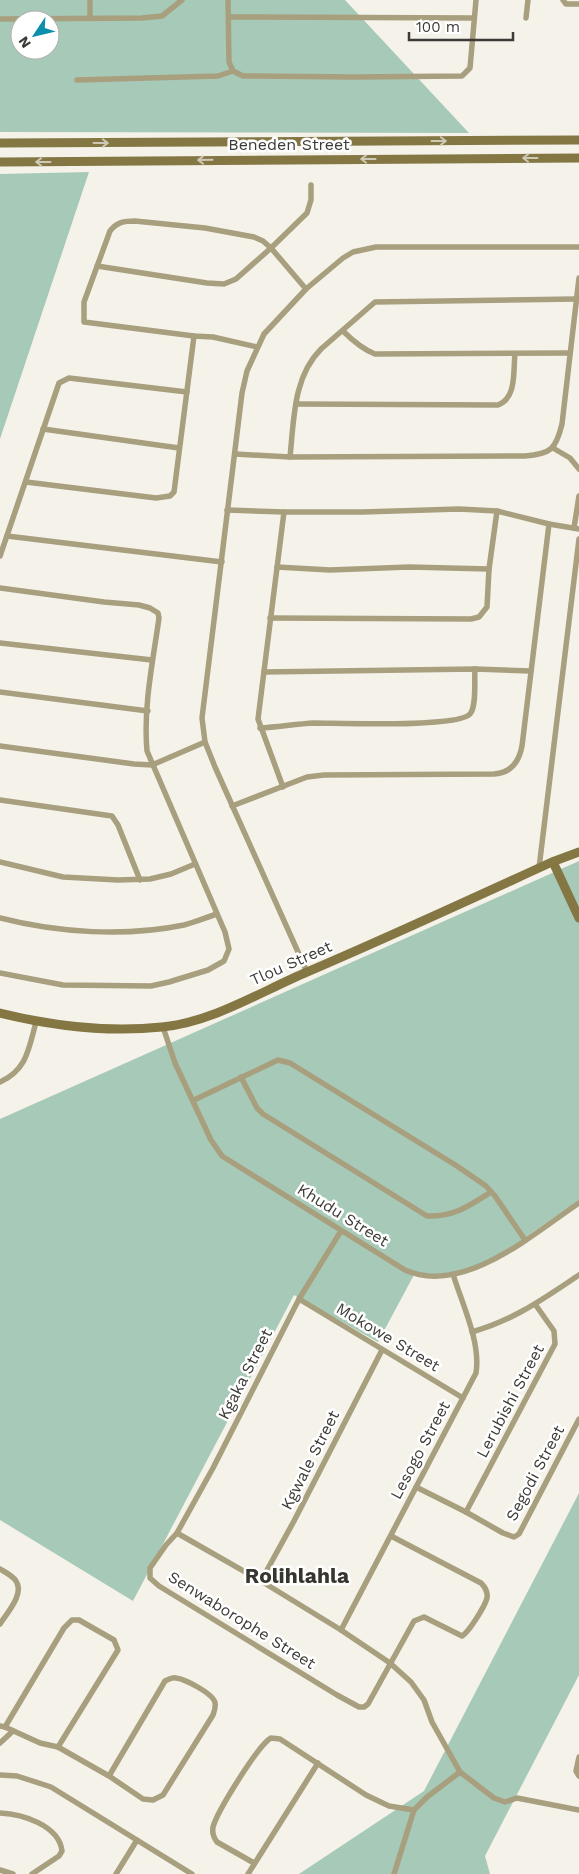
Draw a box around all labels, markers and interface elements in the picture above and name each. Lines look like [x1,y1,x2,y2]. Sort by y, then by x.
north arrow [10,10,60,60]
scale bar [409,10,513,42]
text: 100 m [416,18,460,36]
text: N [15,34,34,51]
street label: Beneden Street [228,135,350,154]
one-way arrow [430,136,446,146]
one-way arrow [92,138,109,148]
one-way arrow [523,153,539,163]
one-way arrow [360,154,376,164]
one-way arrow [198,155,214,165]
one-way arrow [35,157,52,167]
street label: Tlou Street [247,936,335,989]
street label: Khudu Street [294,1179,392,1251]
street label: Mokowe Street [333,1299,443,1375]
street label: Kgaka Street [214,1325,276,1423]
street label: Lerubishi Street [472,1341,548,1461]
street label: Lesogo Street [386,1397,454,1502]
street label: Kgwale Street [277,1407,343,1513]
street label: Segodi Street [502,1422,568,1524]
district label: Rolihlahla [245,1563,350,1588]
street label: Senwaborophe Street [165,1567,319,1673]

